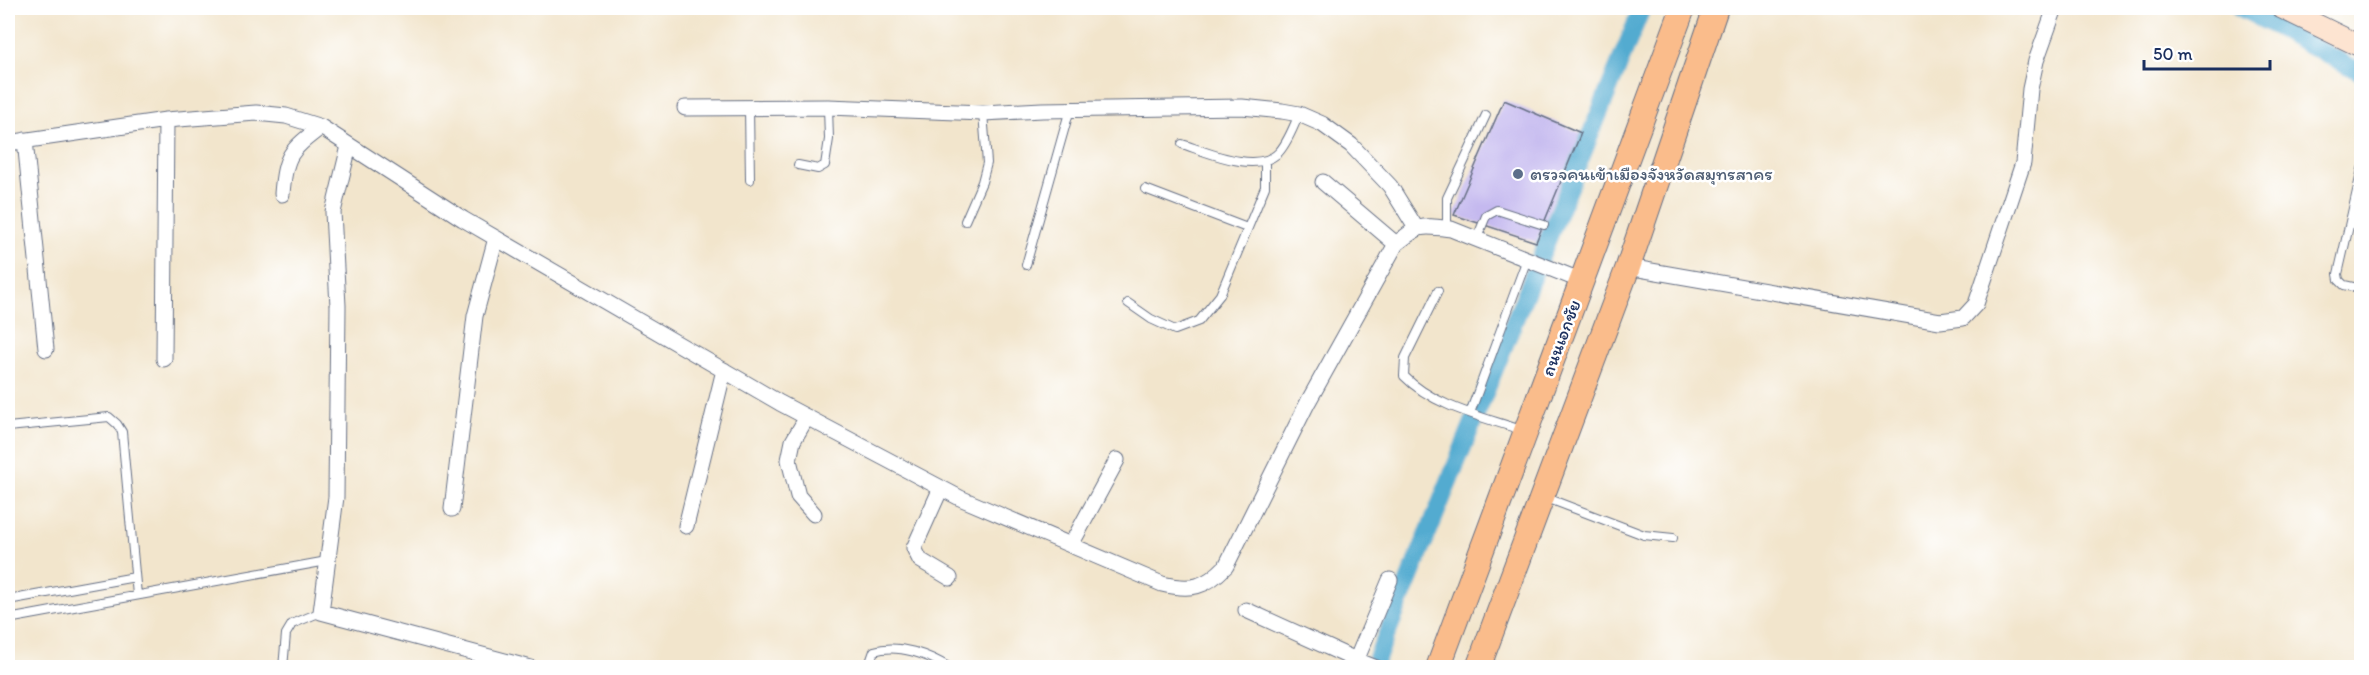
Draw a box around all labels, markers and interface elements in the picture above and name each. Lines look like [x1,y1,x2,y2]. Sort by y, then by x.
scale bar [2144,33,2270,71]
text: 50 m [2153,43,2193,65]
place label: ตรวจคนเข้าเมืองจังหวัดสมุทรสาคร [1530,163,1773,185]
marker: ตรวจคนเข้าเมืองจังหวัดสมุทรสาคร [1511,167,1525,181]
street label: ถนนเอกชัย [1536,297,1586,379]

